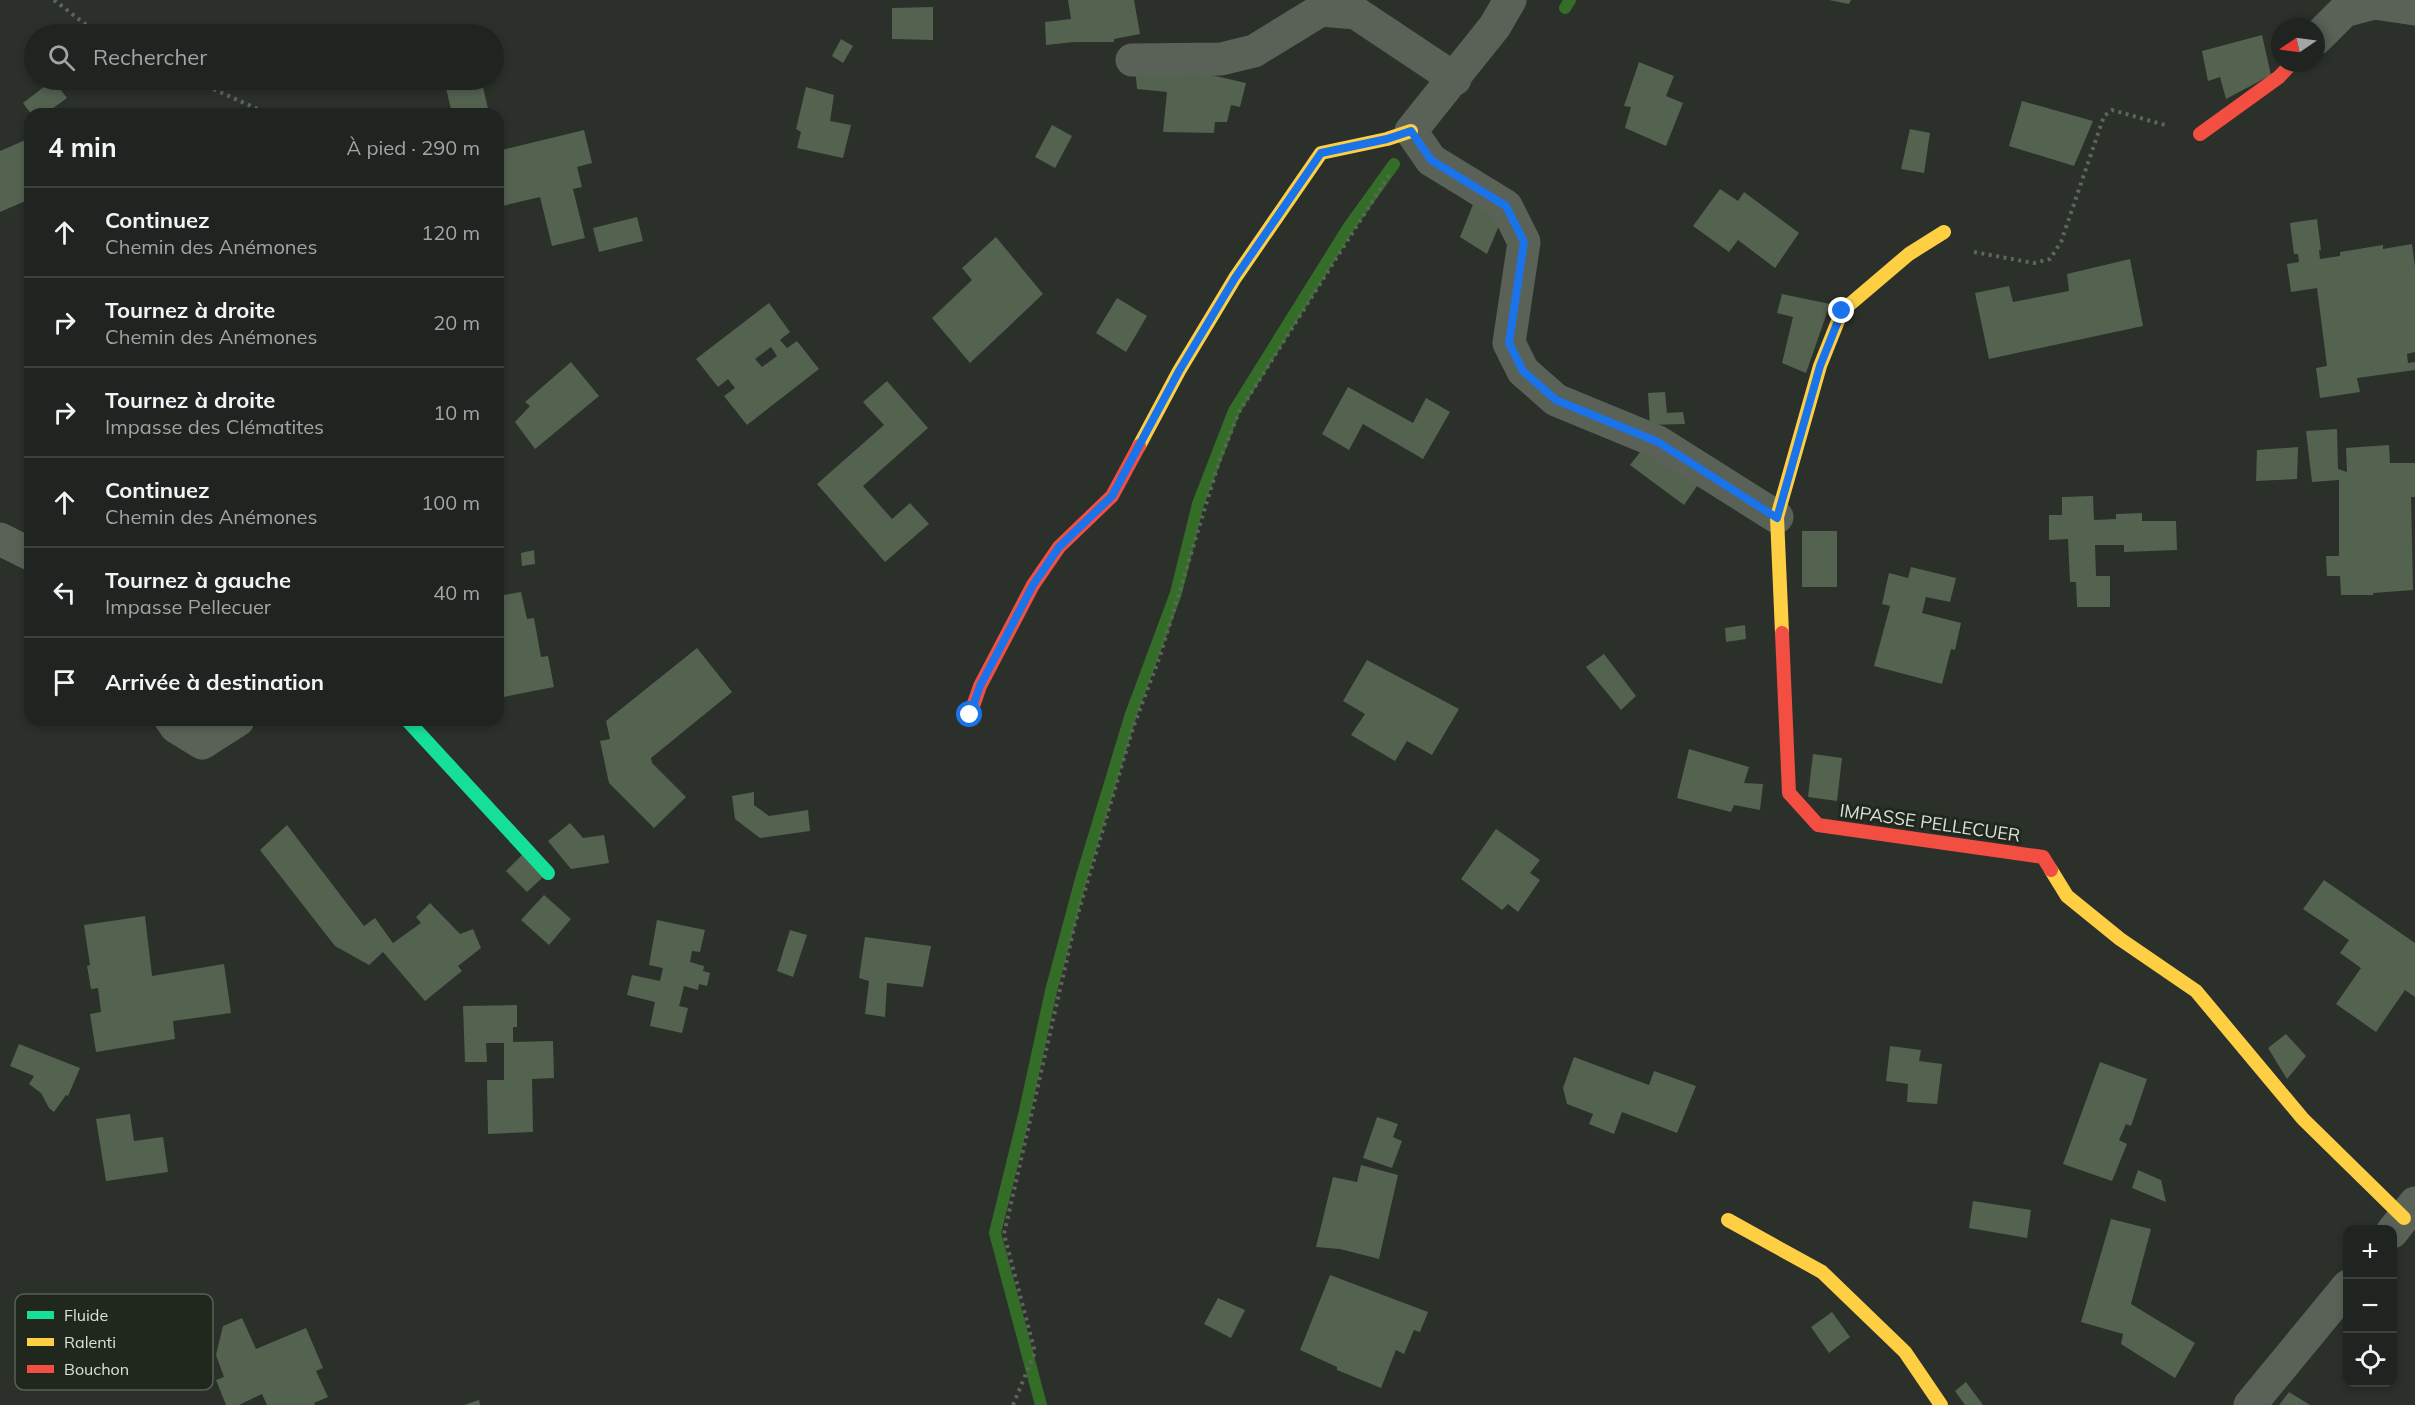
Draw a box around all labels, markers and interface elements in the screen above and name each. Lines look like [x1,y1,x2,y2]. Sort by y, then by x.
north arrow [2271,18,2325,72]
search box [24,24,504,90]
icon: search [45,41,78,74]
text: Rechercher [93,43,207,71]
text: 4 min [48,131,117,164]
text: À pied · 290 m [347,135,480,160]
text: Continuez [105,206,210,234]
icon: ahead [48,216,81,249]
text: 120 m [421,220,480,245]
text: Chemin des Anémones [105,234,317,259]
text: Tournez à droite [105,296,275,324]
route end [1828,297,1854,323]
icon: right [48,306,81,339]
text: 20 m [433,310,480,335]
text: Chemin des Anémones [105,324,317,349]
text: Tournez à droite [105,386,275,414]
icon: right [48,396,81,429]
text: 10 m [433,400,480,425]
text: Impasse des Clématites [105,414,324,439]
text: Continuez [105,476,210,504]
icon: ahead [48,486,81,519]
text: 100 m [421,490,480,515]
text: Chemin des Anémones [105,504,317,529]
text: Tournez à gauche [105,566,291,594]
icon: left [48,576,81,609]
text: 40 m [433,580,480,605]
text: Impasse Pellecuer [105,594,271,619]
icon: arrive [48,666,81,699]
text: Arrivée à destination [105,668,324,696]
route start [956,701,982,727]
street label: IMPASSE PELLECUER [1838,798,2022,847]
map controls [2343,1225,2397,1387]
button: + [2343,1225,2397,1279]
button: − [2343,1279,2397,1333]
legend [15,1294,213,1390]
text: Fluide [64,1305,108,1325]
text: Ralenti [64,1332,116,1352]
button: locate [2343,1333,2397,1387]
text: Bouchon [64,1359,129,1379]

